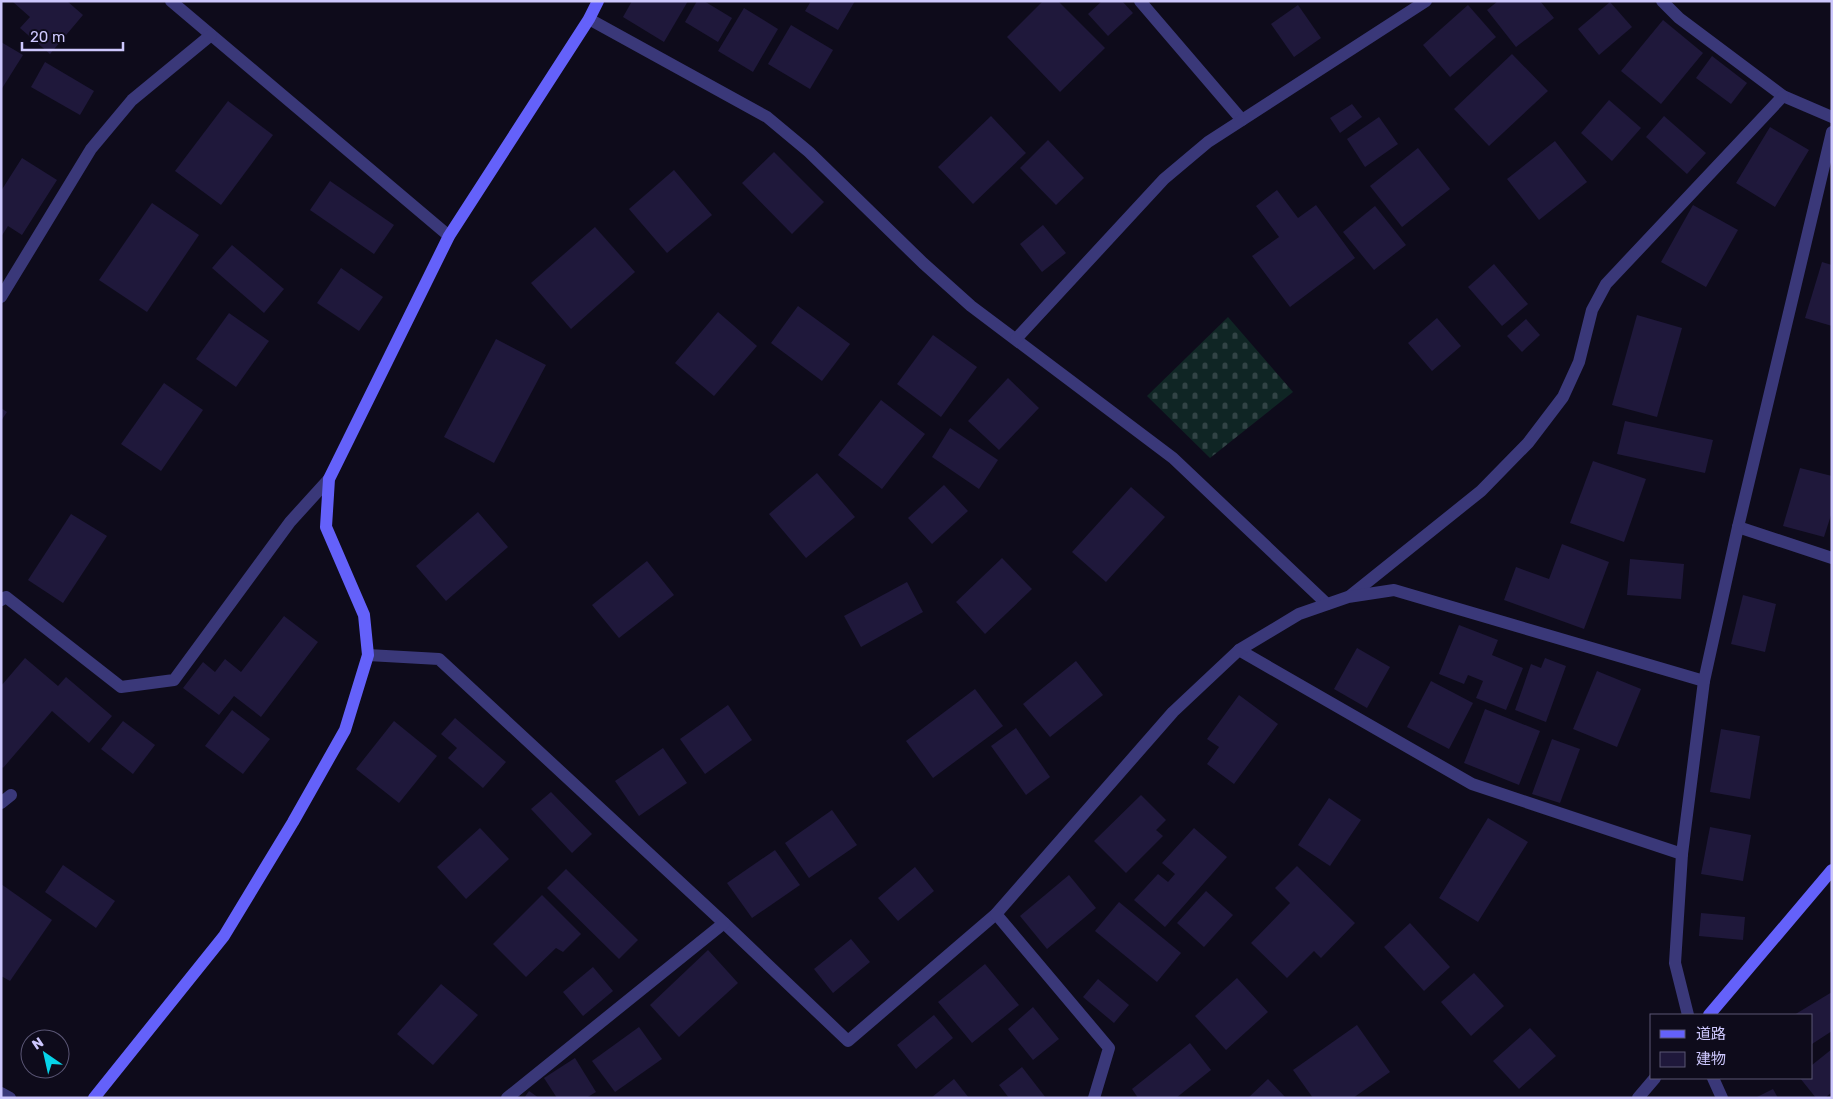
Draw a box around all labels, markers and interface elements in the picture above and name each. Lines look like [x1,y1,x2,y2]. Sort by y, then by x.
scale bar [22,20,124,52]
text: 20 m [30,28,65,46]
legend [1650,1014,1813,1079]
text: 道路 [1696,1025,1726,1043]
north arrow [20,1029,70,1079]
text: N [29,1034,47,1054]
text: 建物 [1696,1050,1726,1068]

